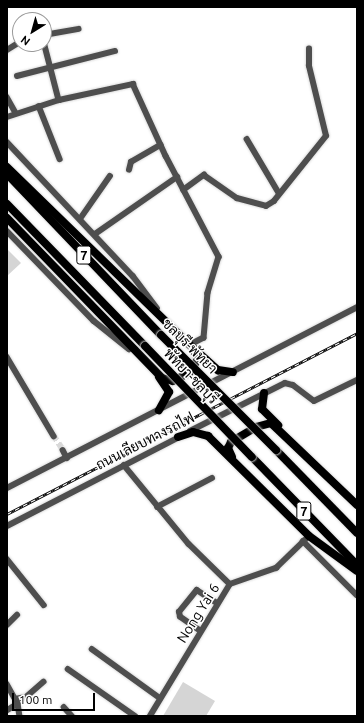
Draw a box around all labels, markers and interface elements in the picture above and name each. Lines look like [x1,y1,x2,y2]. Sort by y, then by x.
north arrow [12,12,52,52]
text: N [18,34,32,48]
road number: 7 [76,244,92,266]
street label: ชลบุรี-พัทยา [159,315,221,377]
street label: พัทยา-ชลบุรี [160,345,222,407]
street label: ถนนเลียบทางรถไฟ [93,409,197,473]
road number: 7 [296,500,312,522]
street label: Nong Yai 6 [173,580,223,646]
scale bar [14,685,97,711]
text: 100 m [19,693,52,706]

